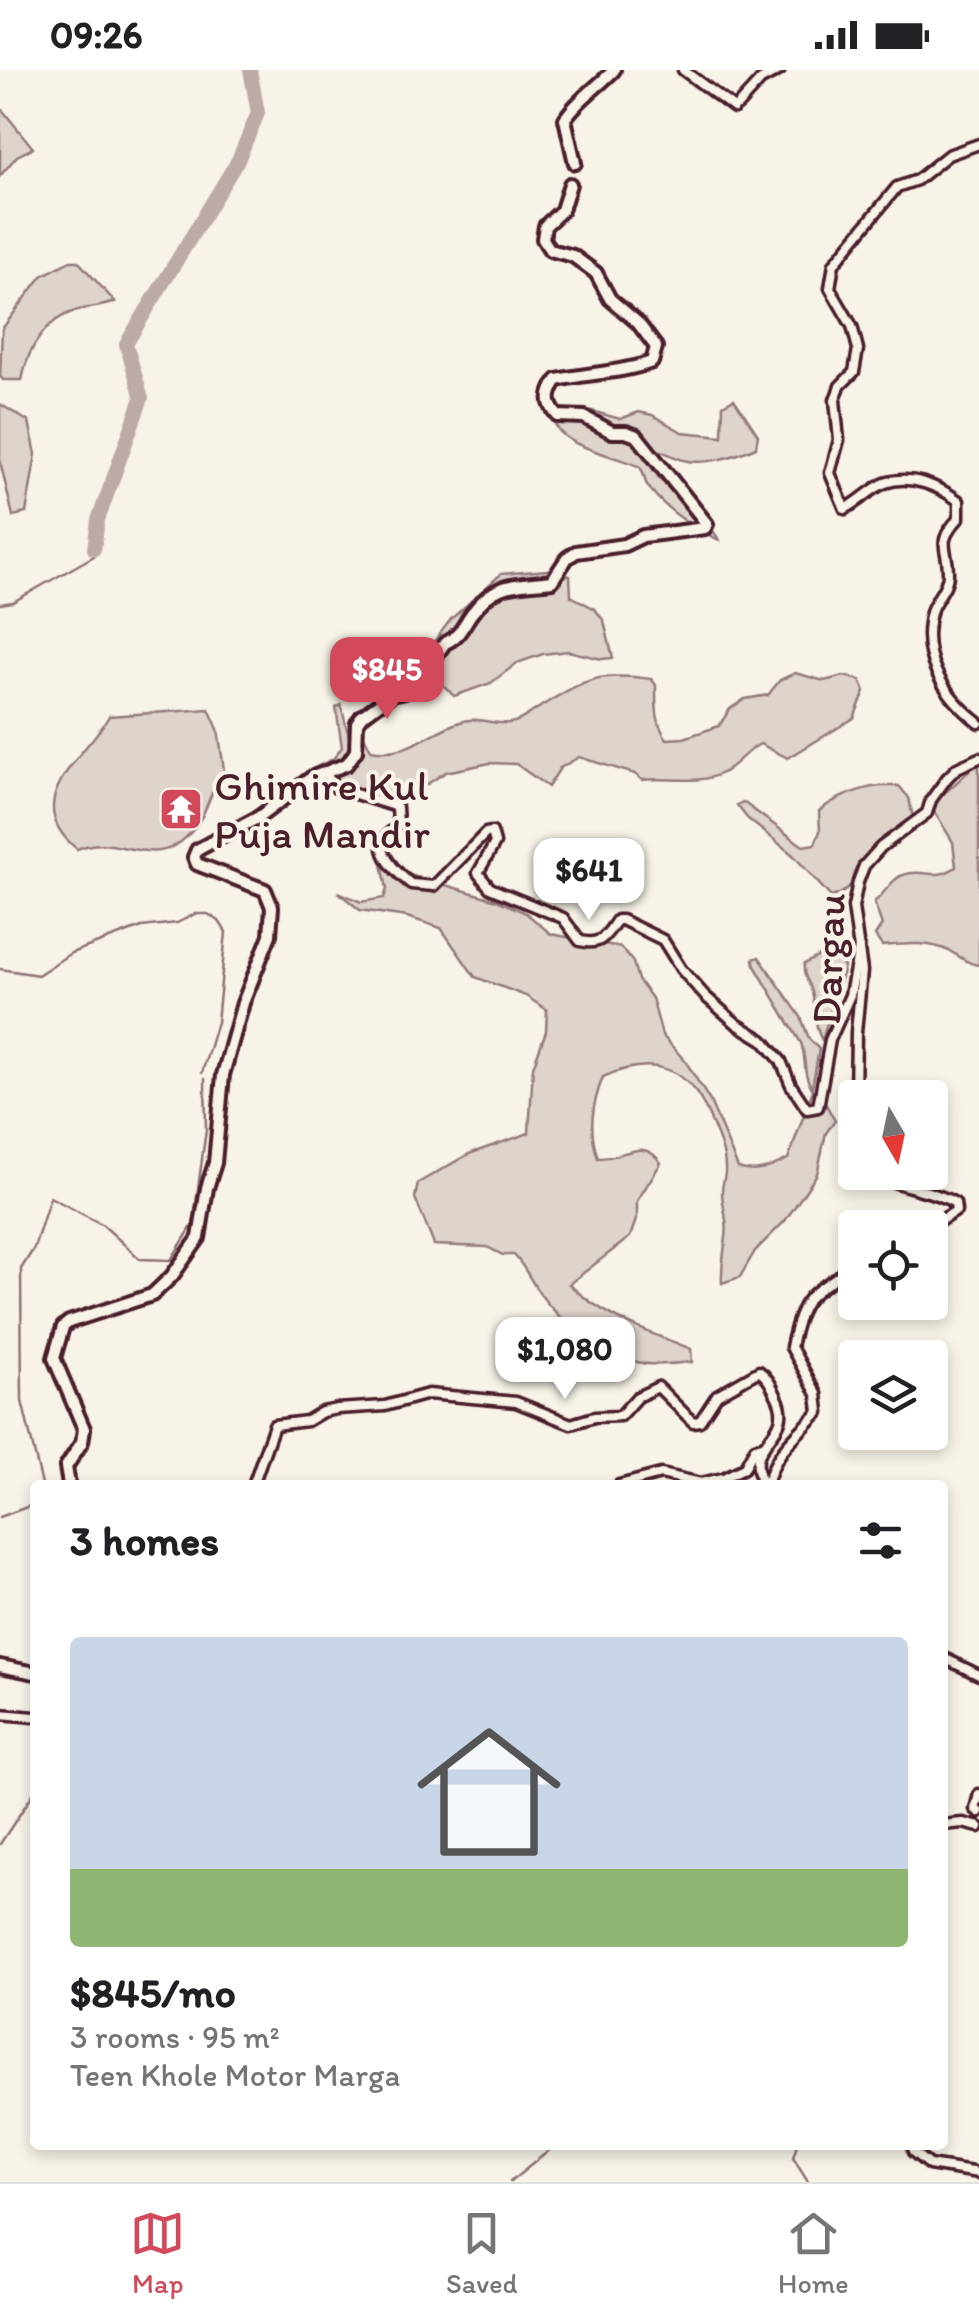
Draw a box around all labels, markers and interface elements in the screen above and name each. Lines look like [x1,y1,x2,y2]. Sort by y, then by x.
text: 09:26 [50,12,143,58]
pin: $845 [328,637,446,722]
text: $845 [352,650,422,688]
place label: Ghimire Kul Puja Mandir [214,760,430,859]
temple icon: Ghimire Kul Puja Mandir [158,786,204,832]
pin: $641 [530,838,648,923]
text: $641 [555,851,623,889]
street label: Dargau [800,892,856,1026]
north arrow [838,1080,948,1190]
map controls [838,1080,948,1450]
button: locate [838,1210,948,1320]
pin: $1,080 [484,1317,646,1402]
text: $1,080 [517,1330,613,1368]
button: layers [838,1340,948,1450]
icon: filters [853,1513,908,1568]
text: 3 homes [70,1515,219,1566]
icon: home [399,1702,579,1882]
text: $845/mo [70,1967,236,2018]
text: 3 rooms · 95 m² [70,2018,280,2056]
text: Teen Khole Motor Marga [70,2056,400,2094]
tab: Map [130,2206,185,2300]
tab: Saved [446,2206,517,2300]
tab: Home [778,2206,849,2300]

